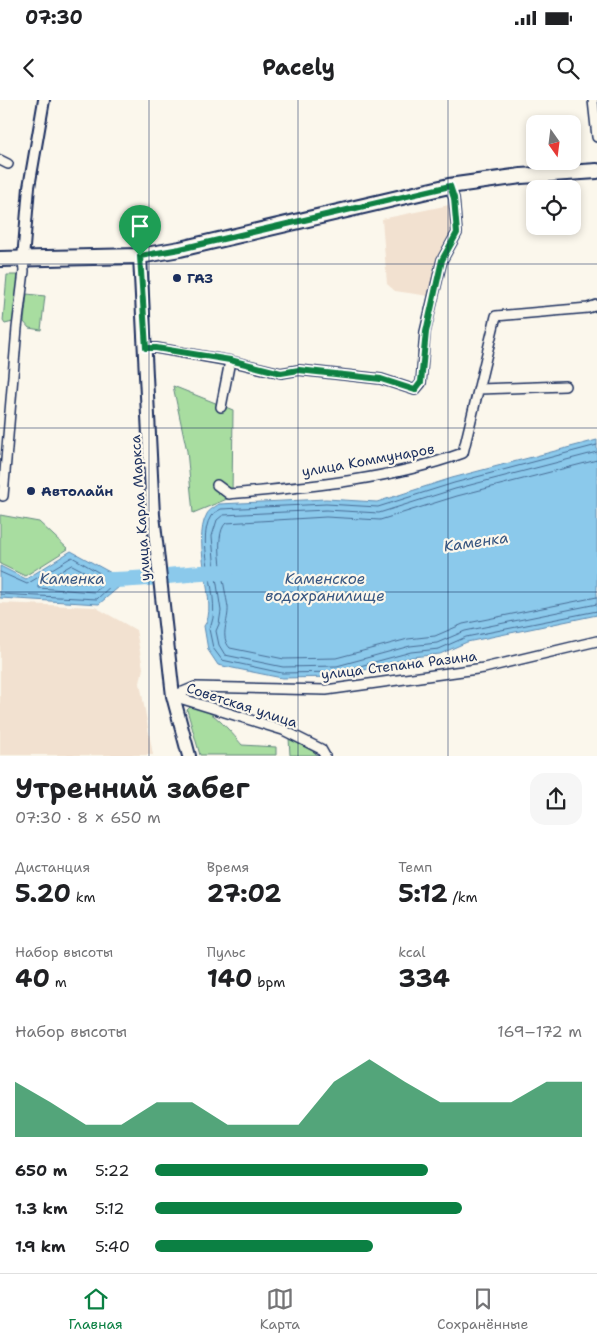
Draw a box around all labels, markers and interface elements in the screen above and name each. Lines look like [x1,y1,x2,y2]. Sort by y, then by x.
text: 07:30 [25,5,83,30]
text: Pacely [262,53,335,82]
icon: back [15,54,43,82]
icon: search [554,54,582,82]
north arrow [526,115,581,170]
map controls [526,115,581,235]
button: locate [526,180,581,235]
pin [119,205,161,256]
icon: arrive [126,212,154,240]
place label: ГАЗ [187,269,214,287]
marker: ГАЗ [171,272,183,284]
street label: улица Карла Маркса [126,434,154,582]
street label: улица Коммунаров [300,439,436,481]
place label: Автолайн [41,482,113,500]
marker: Автолайн [25,485,37,497]
water label: Каменка [442,528,510,556]
water label: Каменка [40,569,105,589]
water label: Каменское водохранилище [265,569,385,606]
street label: улица Степана Разина [320,646,478,683]
street label: Советская улица [184,679,300,732]
text: Утренний забег [15,769,250,807]
button: share [530,773,582,825]
text: 07:30 · 8 × 650 m [15,807,161,828]
text: Дистанция [15,858,90,876]
text: Время [207,858,249,876]
text: Темп [398,858,432,876]
text: 5.20 [15,876,71,910]
text: 27:02 [207,876,281,910]
text: 5:12 [398,876,448,910]
text: km [71,888,96,906]
text: /km [448,888,478,906]
text: Набор высоты [15,943,113,961]
text: Пульс [207,943,246,961]
text: kcal [398,943,426,961]
text: 40 [15,961,50,995]
text: 140 [207,961,252,995]
text: 334 [398,961,450,995]
text: m [50,973,67,991]
text: bpm [252,973,285,991]
text: Набор высоты [15,1021,127,1042]
text: 169–172 m [497,1021,582,1042]
text: 650 m [15,1160,67,1181]
text: 5:22 [95,1160,129,1181]
text: 1.3 km [15,1198,68,1219]
text: 5:12 [95,1198,125,1219]
text: 1.9 km [15,1236,66,1257]
text: 5:40 [95,1236,130,1257]
tab: Главная [69,1285,123,1333]
tab: Карта [260,1285,300,1333]
tab: Сохранённые [437,1285,528,1333]

